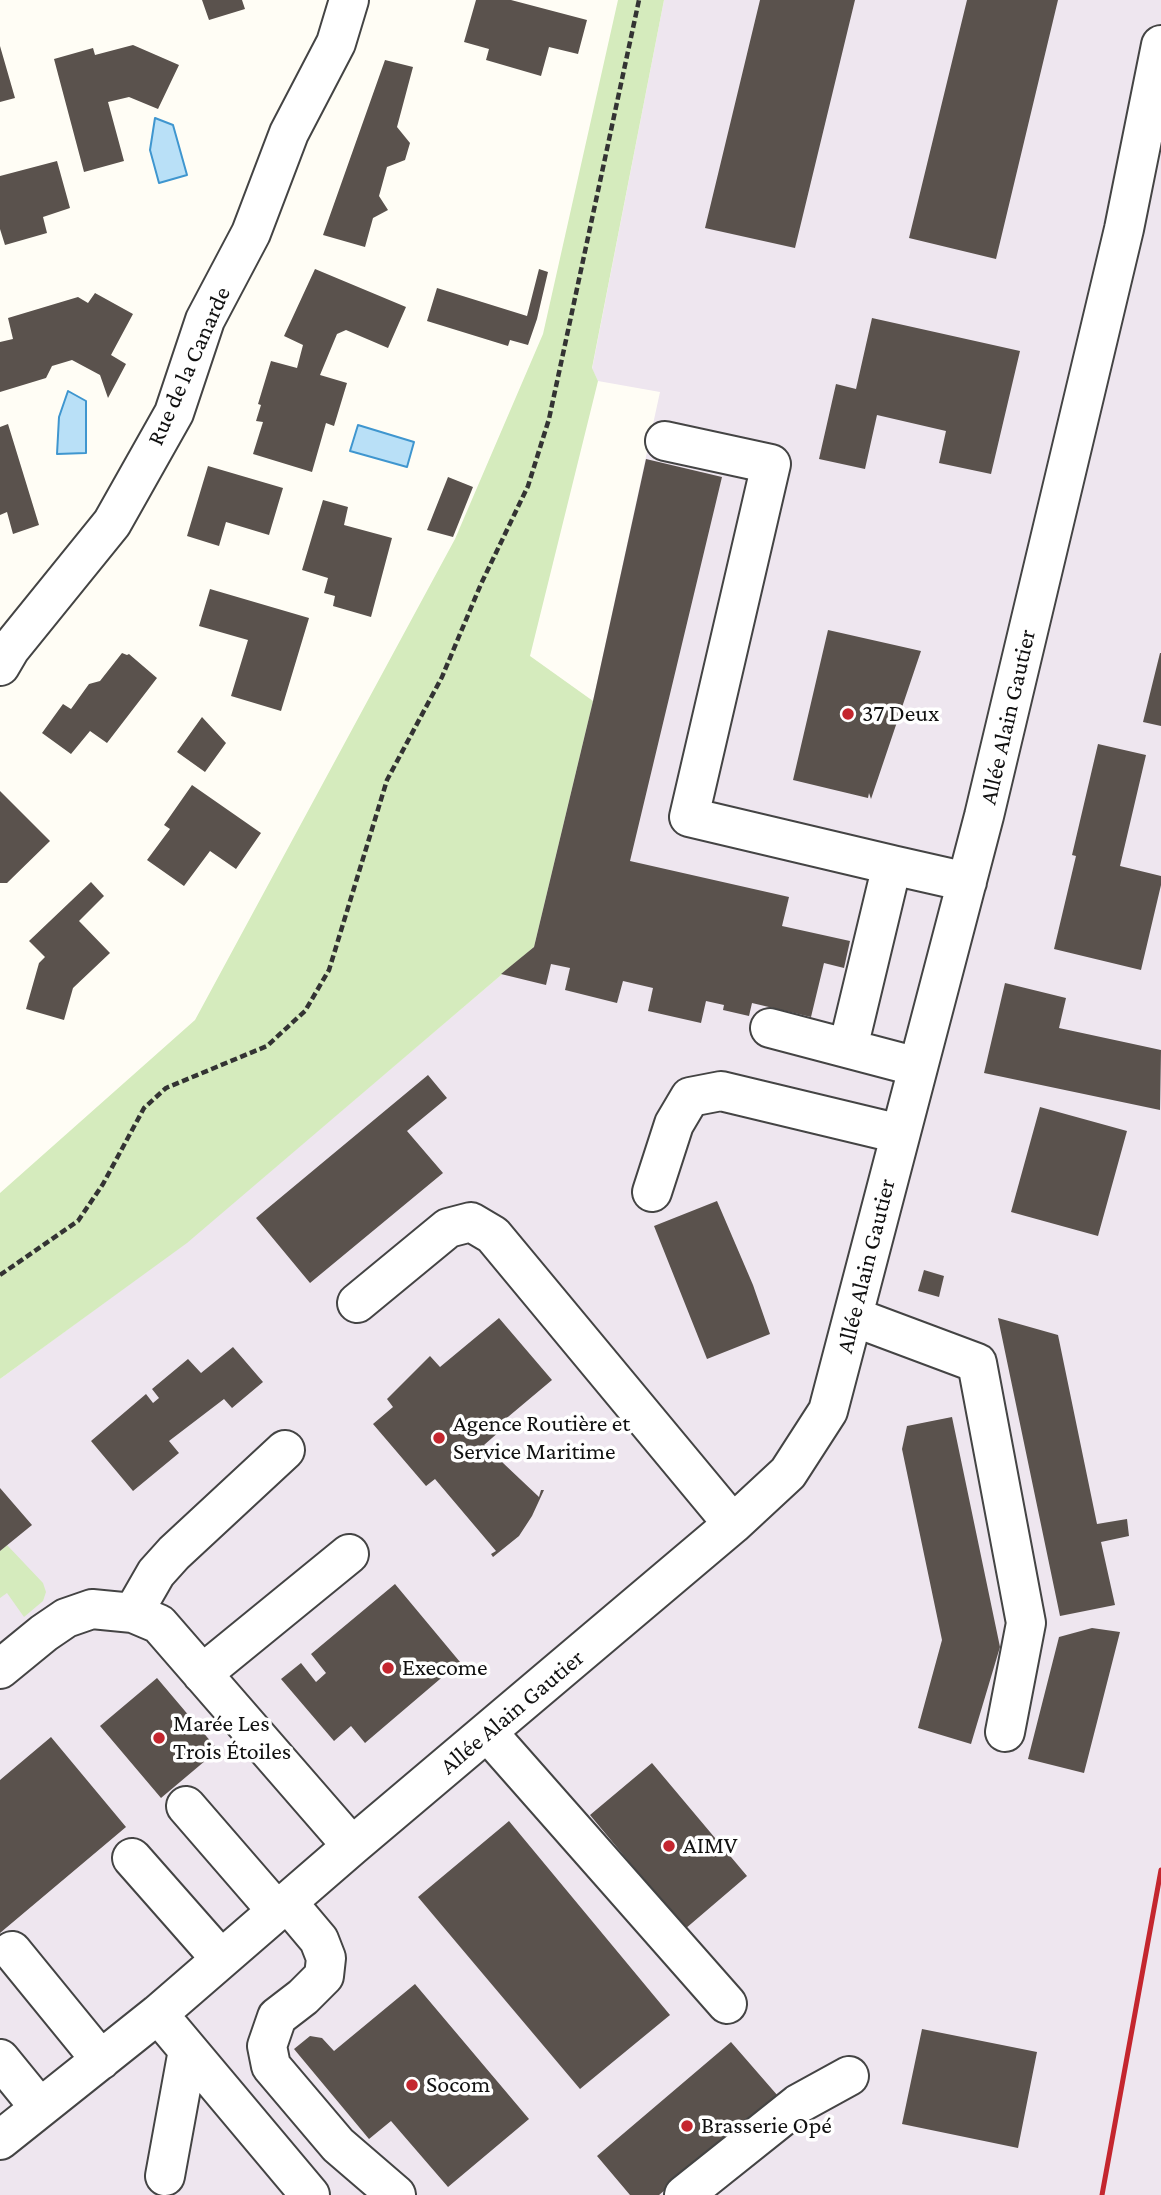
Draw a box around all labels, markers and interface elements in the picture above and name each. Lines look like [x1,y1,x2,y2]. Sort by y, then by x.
street label: Rue de la Canarde [141,282,237,450]
street label: Allée Alain Gautier [974,627,1042,807]
place label: 37 Deux [862,700,939,728]
marker: 37 Deux [840,706,856,722]
street label: Allée Alain Gautier [830,1176,902,1356]
place label: Agence Routière et Service Maritime [453,1410,630,1466]
marker: Agence Routière et Service Maritime [431,1430,447,1446]
street label: Allée Alain Gautier [434,1643,590,1781]
place label: Execome [402,1654,488,1682]
marker: Execome [380,1660,396,1676]
place label: Marée Les Trois Étoiles [173,1710,291,1766]
marker: Marée Les Trois Étoiles [151,1730,167,1746]
place label: AIMV [683,1832,738,1860]
marker: AIMV [661,1838,677,1854]
place label: Socom [426,2071,490,2099]
marker: Socom [404,2077,420,2093]
place label: Brasserie Opé [701,2112,832,2140]
marker: Brasserie Opé [679,2118,695,2134]

